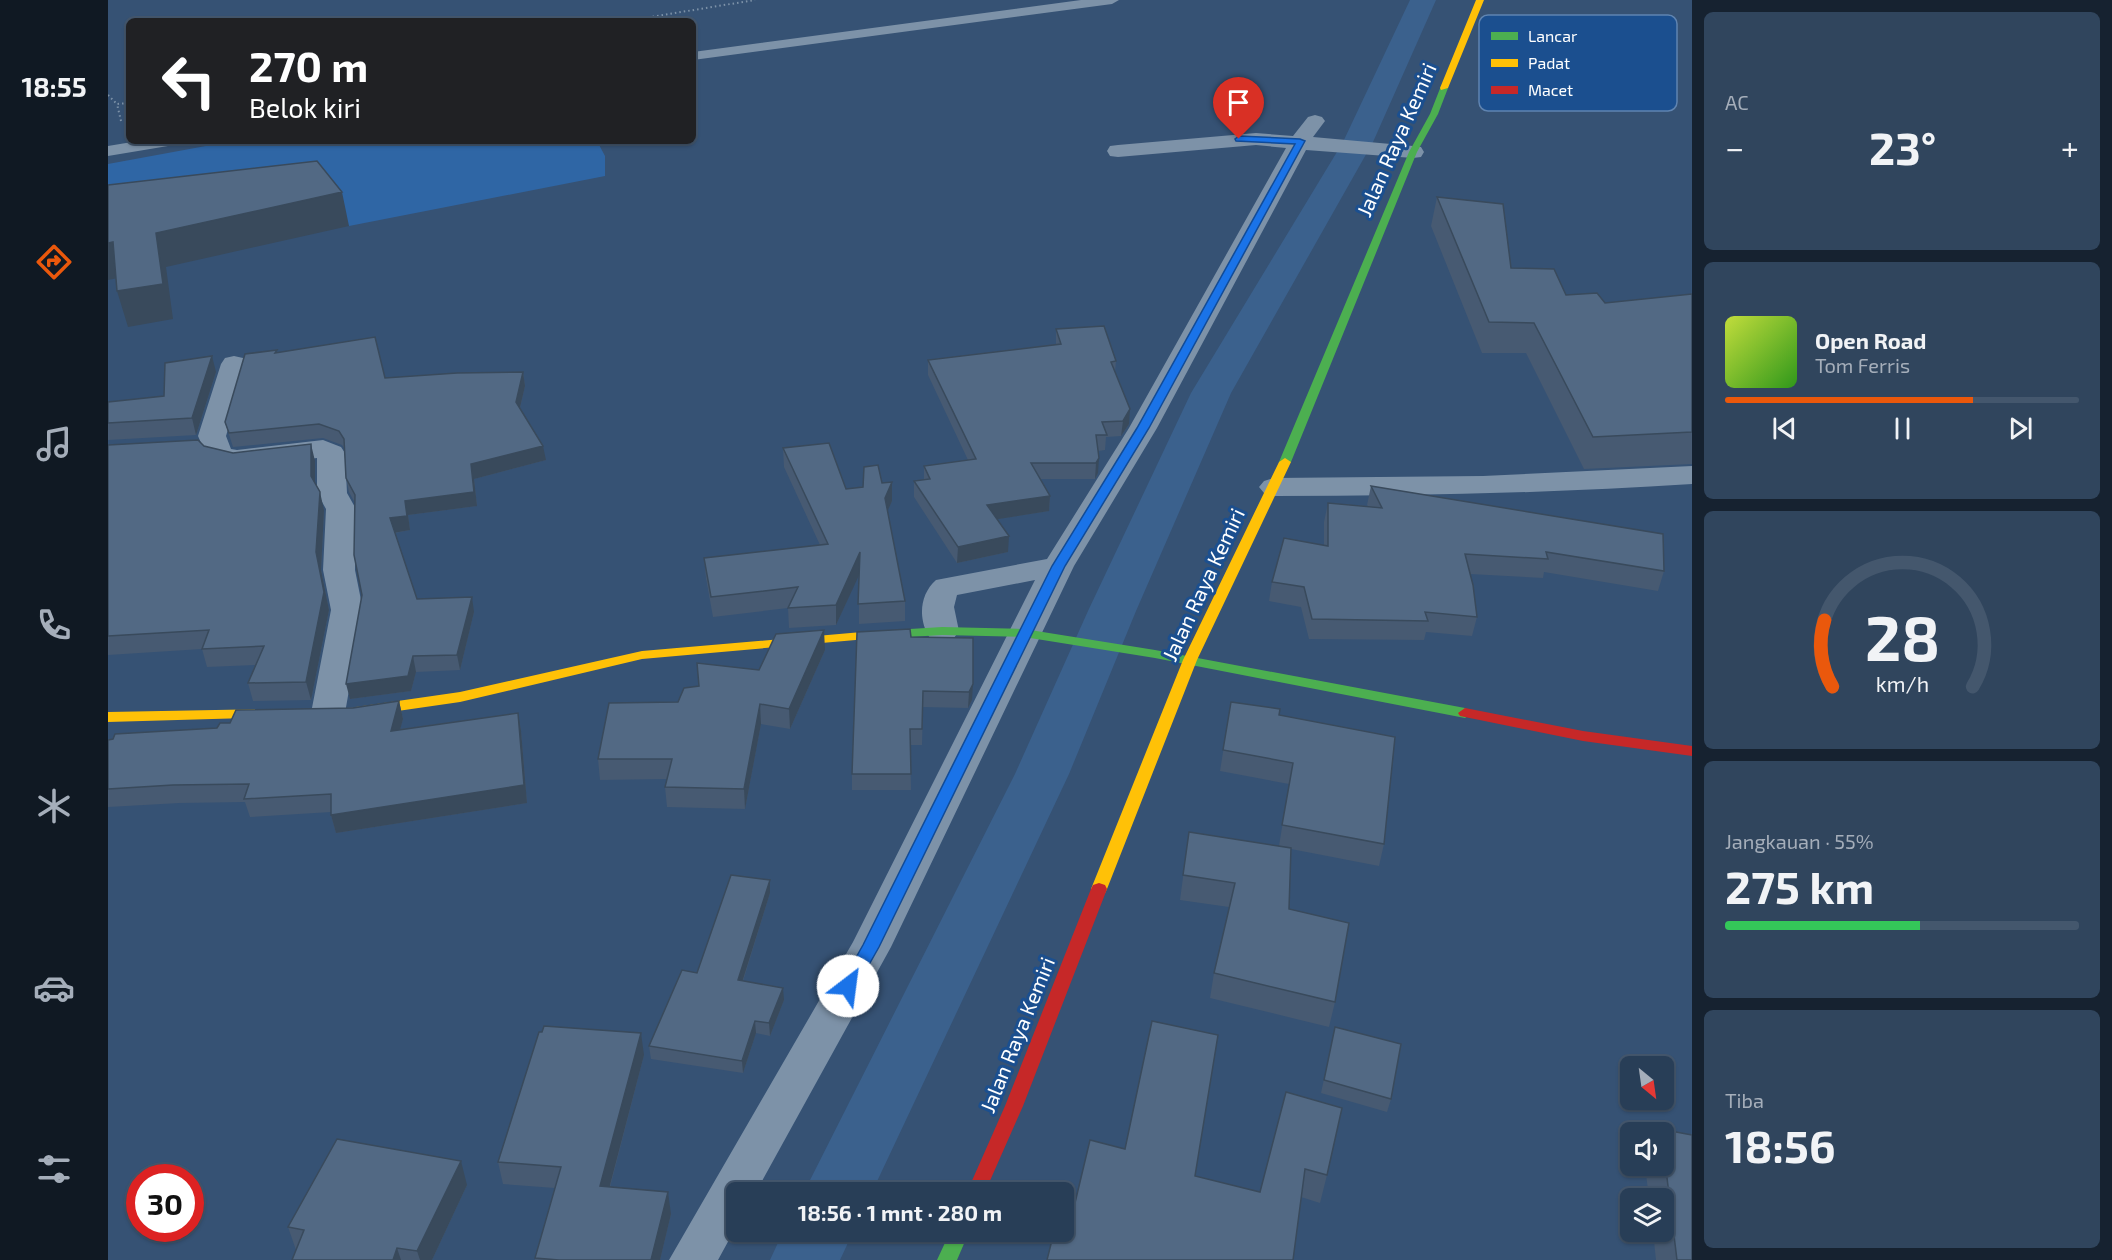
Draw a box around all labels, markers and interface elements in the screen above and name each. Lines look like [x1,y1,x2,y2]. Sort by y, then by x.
legend [1479,15,1677,111]
text: Lancar [1528,26,1578,45]
text: 270 m [249,40,368,90]
icon: left [150,42,228,120]
text: Padat [1528,53,1570,72]
street label: Jalan Raya Kemiri [1351,59,1441,220]
text: 18:55 [21,70,87,102]
pin [1213,77,1264,139]
text: Macet [1528,80,1573,99]
icon: arrive [1222,86,1255,119]
text: AC [1725,90,1749,114]
text: Belok kiri [249,91,361,123]
text: 23° [1869,120,1936,174]
text: − [1725,127,1744,167]
text: + [2061,127,2079,167]
icon: directions [33,241,75,283]
text: Open Road [1815,327,1927,353]
text: Tom Ferris [1815,353,1910,377]
icon: previous [1768,412,1801,445]
icon: pause [1886,412,1919,445]
icon: next [2004,412,2037,445]
icon: music [33,423,75,465]
street label: Jalan Raya Kemiri [1156,504,1249,665]
text: 28 [1864,599,1940,674]
icon: phone [33,604,75,646]
text: km/h [1875,671,1929,696]
icon: climate [33,785,75,827]
text: Jangkauan · 55% [1725,829,1874,853]
text: 275 km [1725,859,1874,913]
street label: Jalan Raya Kemiri [974,953,1059,1116]
position arrow [816,954,880,1018]
icon: car [33,967,75,1009]
north arrow [1620,1056,1674,1110]
map controls [1620,1056,1674,1242]
text: Tiba [1725,1088,1764,1112]
text: 18:56 [1725,1118,1835,1172]
button: sound [1620,1122,1674,1176]
icon: filters [33,1148,75,1190]
speed limit sign: 30 [126,1164,204,1242]
button: layers [1620,1188,1674,1242]
text: 18:56 · 1 mnt · 280 m [798,1199,1002,1225]

